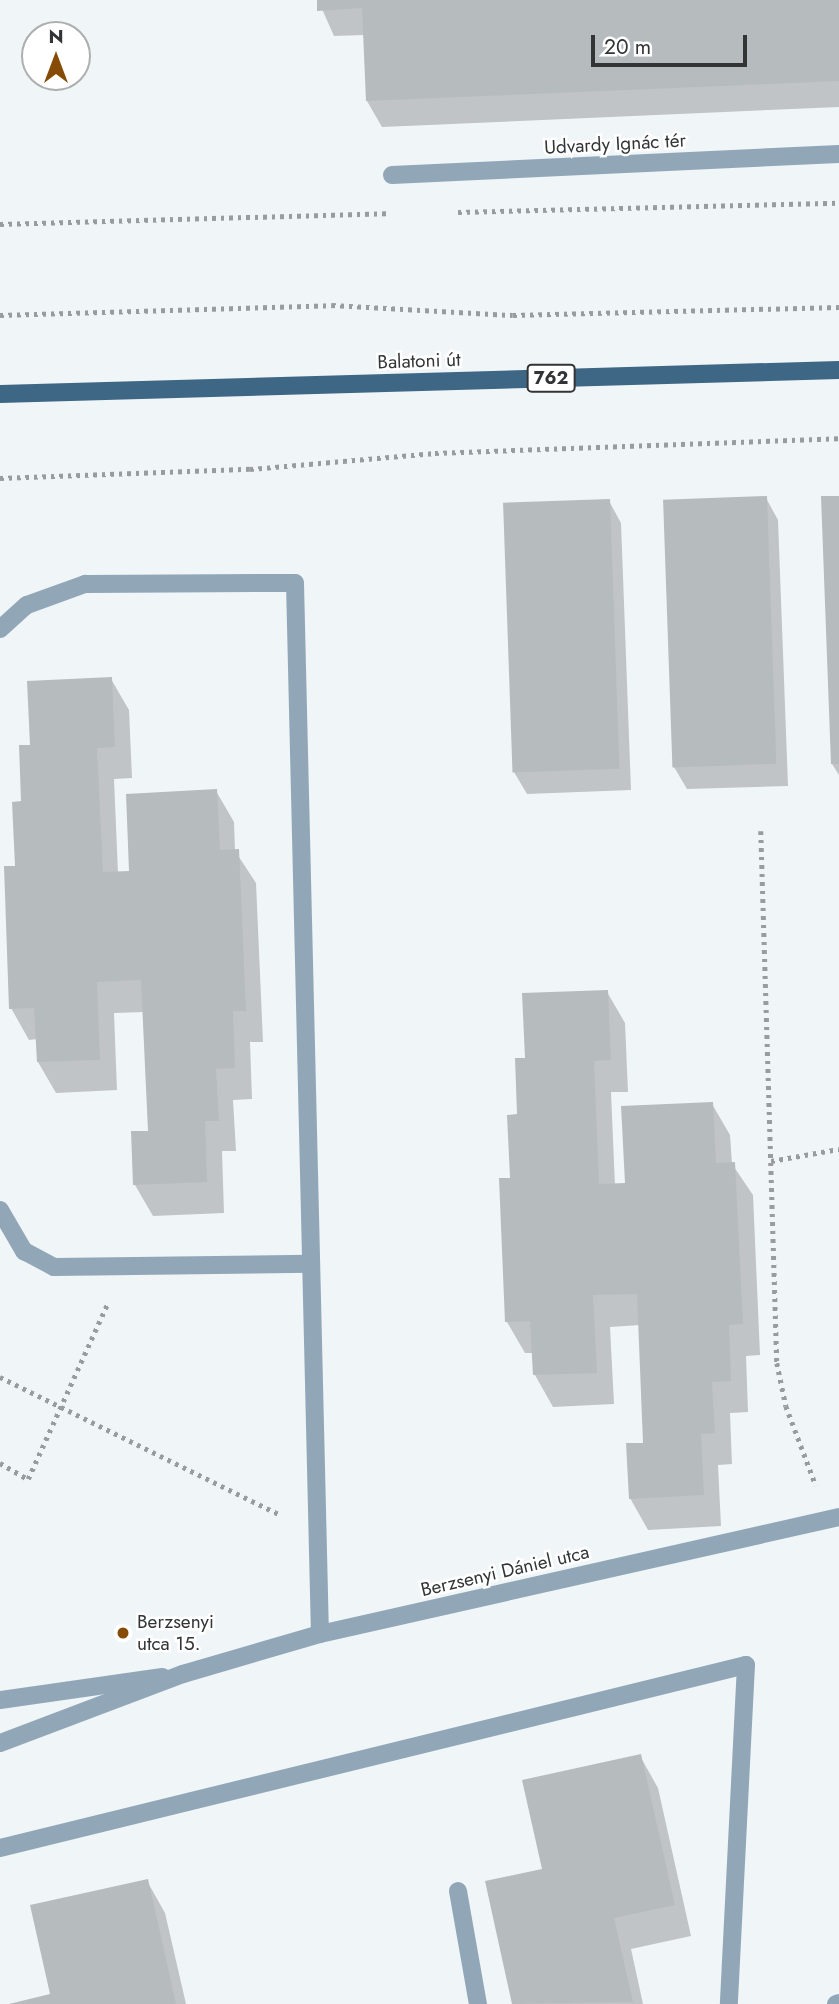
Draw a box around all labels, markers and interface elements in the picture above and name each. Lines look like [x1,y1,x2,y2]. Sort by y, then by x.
north arrow [21,21,91,91]
scale bar [594,21,750,65]
text: N [48,23,64,50]
text: 20 m [604,32,651,62]
street label: Udvardy Ignác tér [544,129,686,159]
street label: Balatoni út [377,348,461,374]
road number: 762 [526,364,576,392]
street label: Berzsenyi Dániel utca [419,1541,591,1601]
place label: Berzsenyi utca 15. [137,1611,214,1655]
marker: Berzsenyi utca 15. [115,1625,131,1641]

